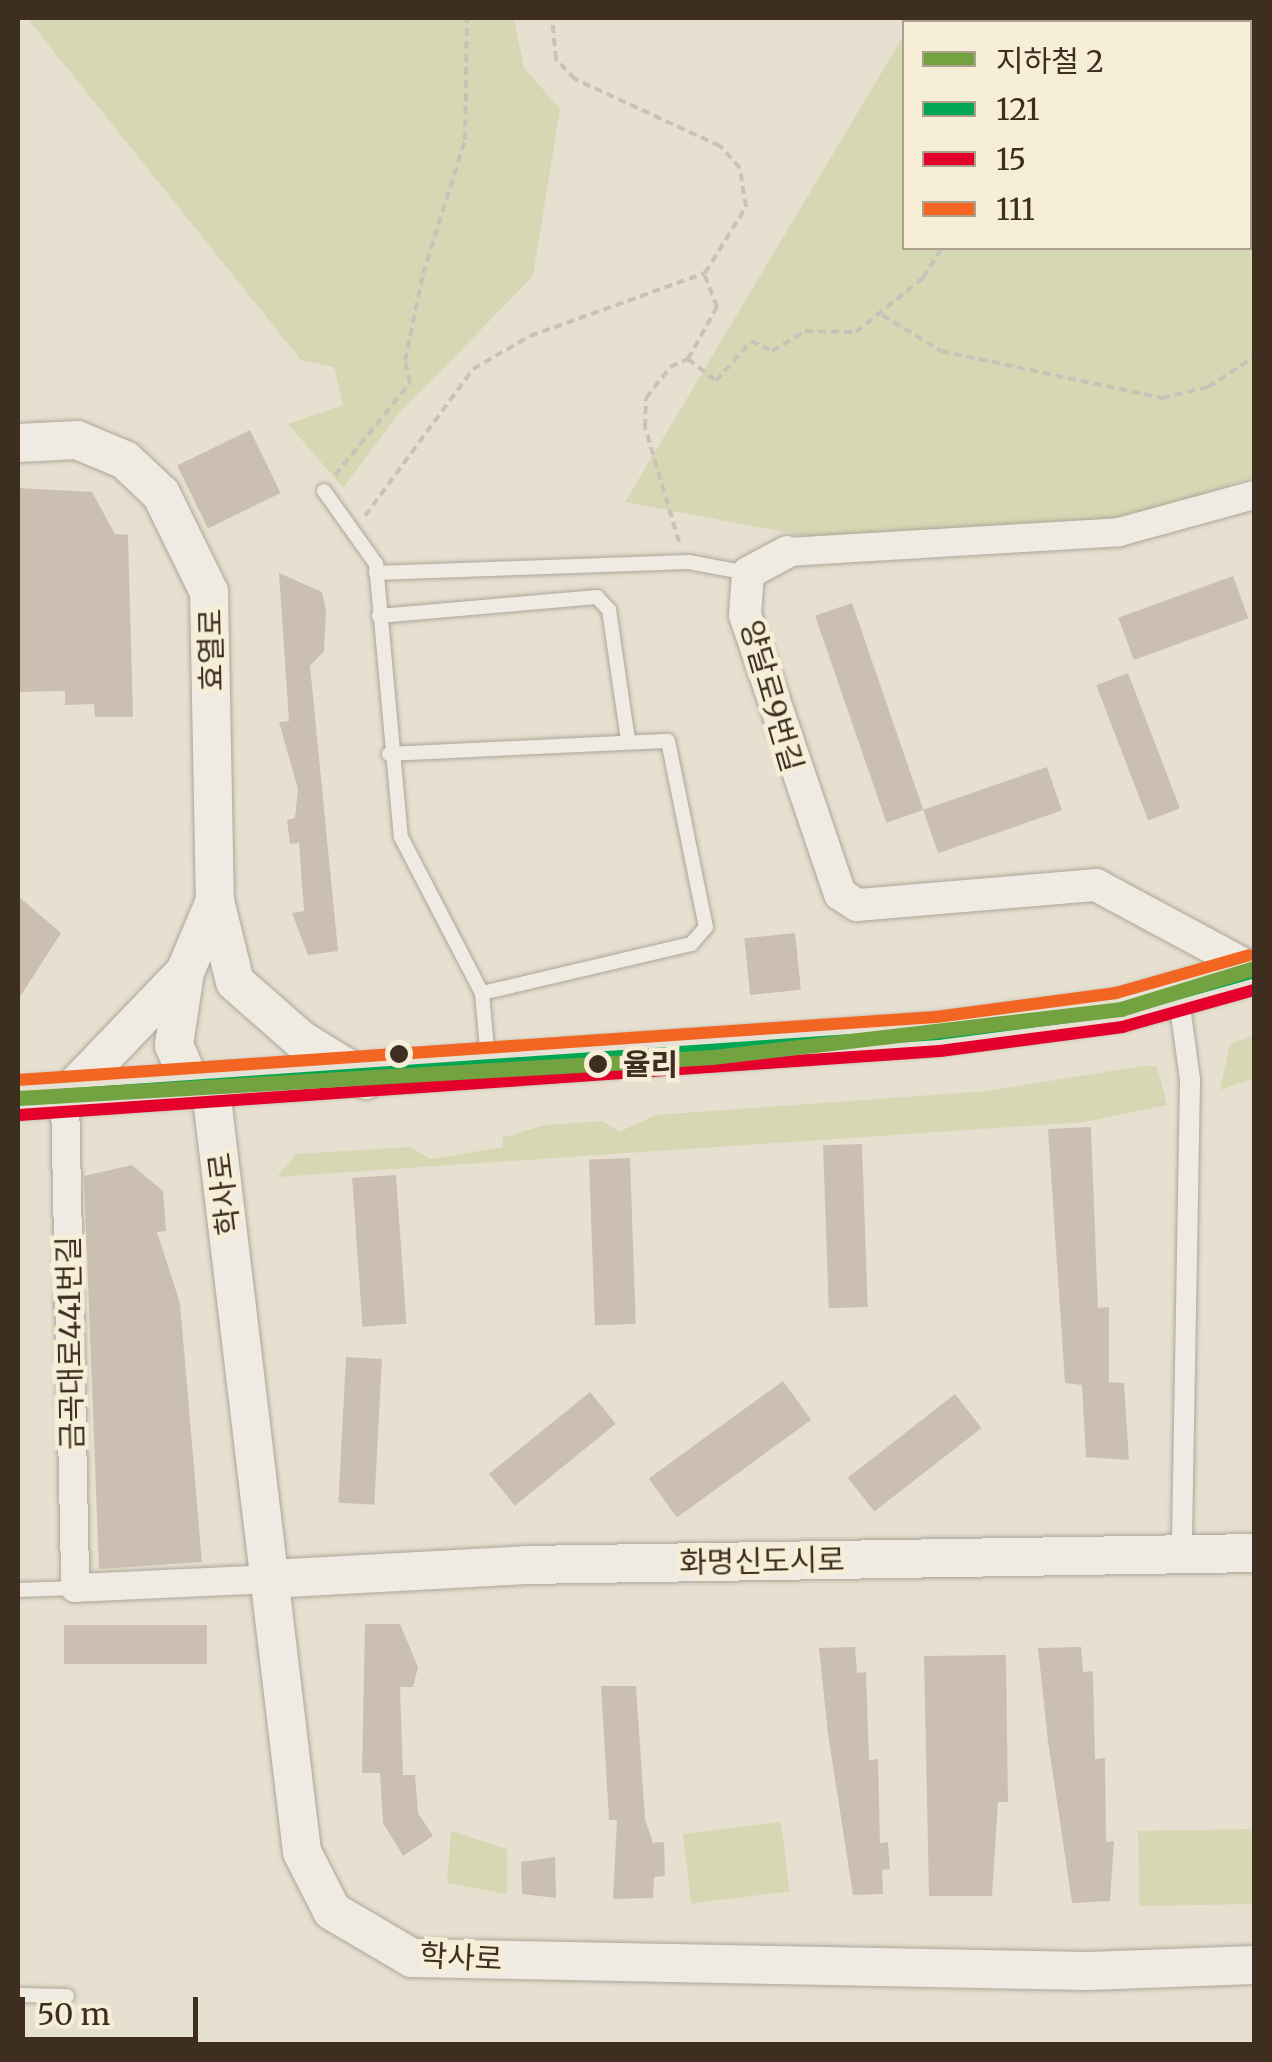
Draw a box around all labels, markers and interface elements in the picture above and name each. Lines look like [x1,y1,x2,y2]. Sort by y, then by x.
legend [902,20,1252,250]
text: 지하철 2 [996,42,1104,80]
text: 121 [996,90,1040,128]
text: 15 [996,140,1026,178]
text: 111 [996,190,1035,228]
street label: 효열로 [192,608,230,692]
street label: 양달로9번길 [733,616,811,776]
unlabelled marker [389,1044,409,1064]
place label: 율리 [623,1046,678,1082]
marker: 율리 [582,1048,614,1080]
street label: 학사로 [201,1151,247,1237]
street label: 금곡대로441번길 [50,1236,90,1450]
street label: 화명신도시로 [679,1542,845,1580]
street label: 학사로 [419,1937,503,1977]
scale bar [25,1977,202,2039]
text: 50 m [37,1995,110,2033]

